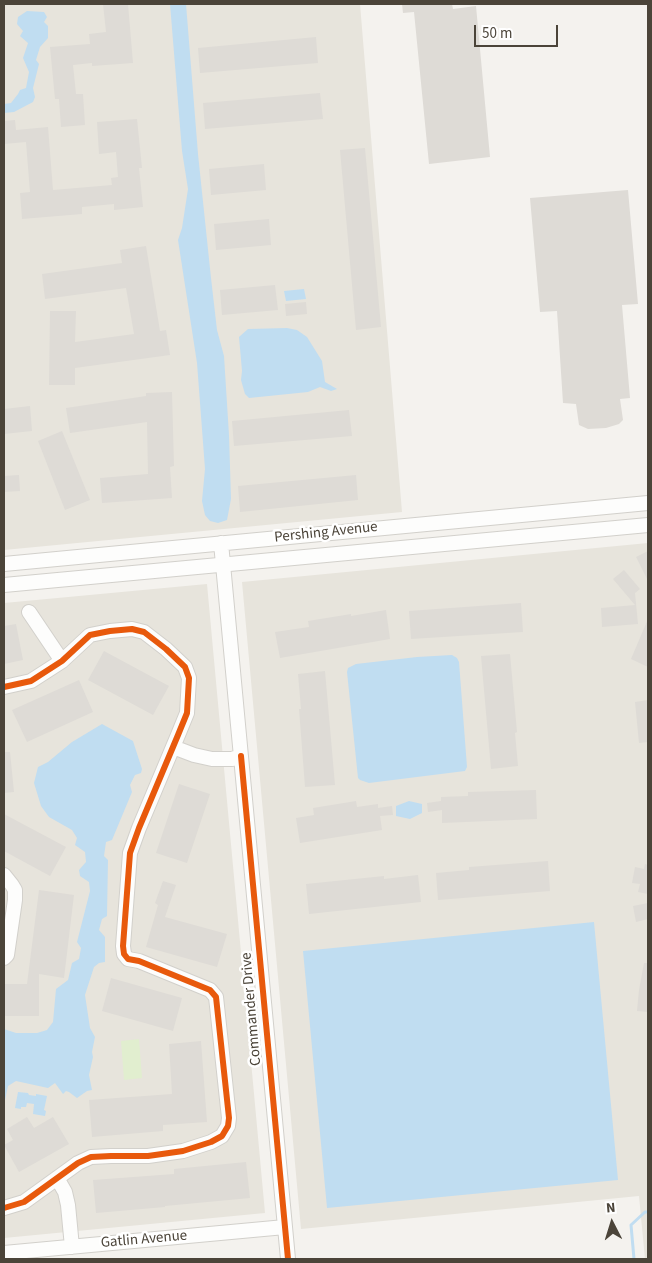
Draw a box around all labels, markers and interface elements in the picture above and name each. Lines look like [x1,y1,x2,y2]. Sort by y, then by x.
scale bar [477,15,561,47]
text: 50 m [482,23,512,44]
street label: Pershing Avenue [273,519,379,547]
street label: Commander Drive [238,952,266,1066]
north arrow [587,1198,637,1248]
text: N [605,1198,616,1218]
street label: Gatlin Avenue [100,1227,188,1253]

